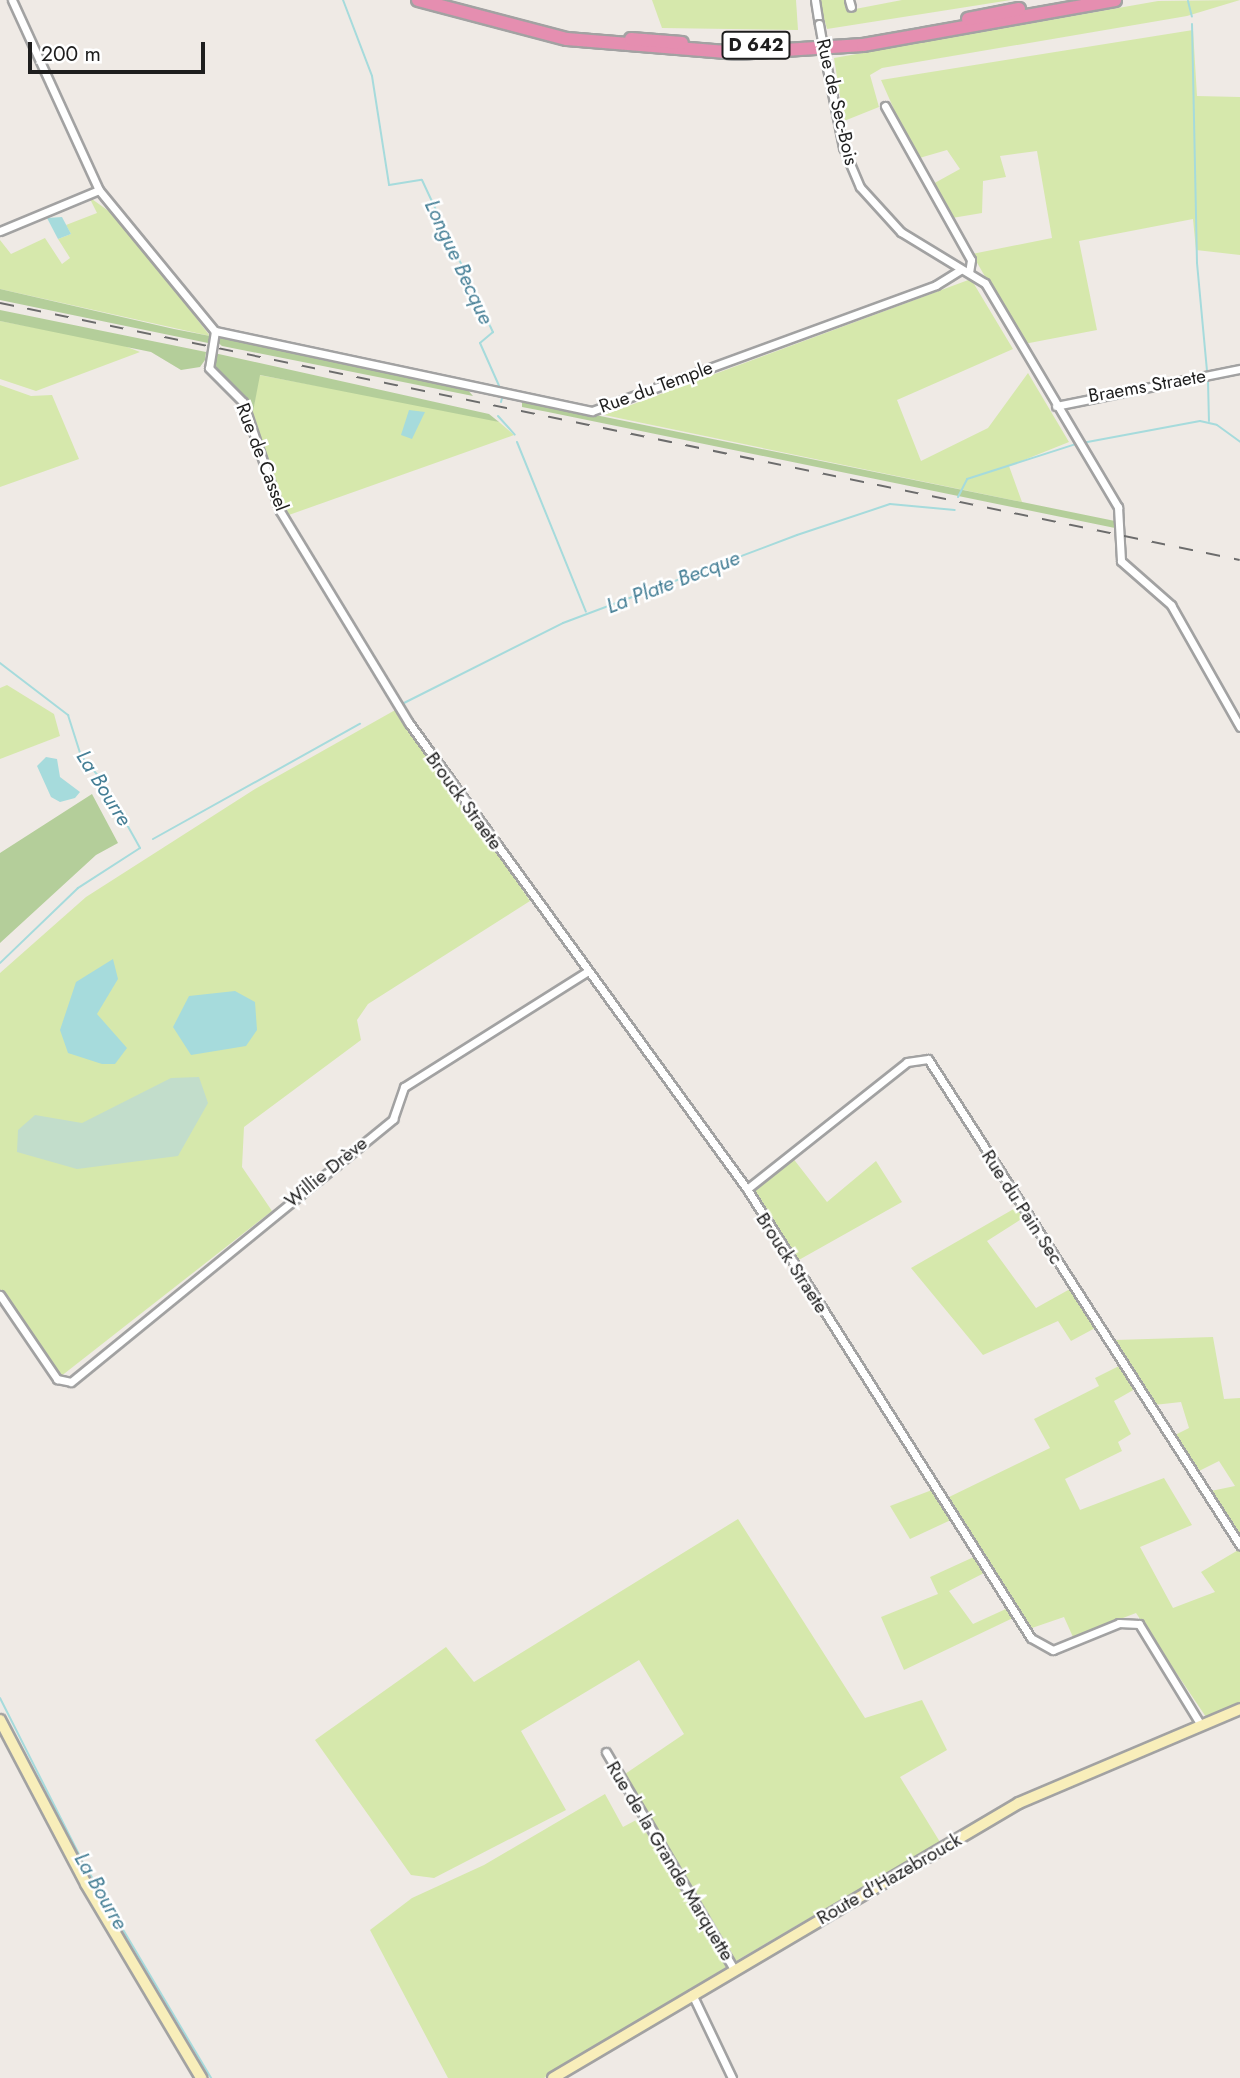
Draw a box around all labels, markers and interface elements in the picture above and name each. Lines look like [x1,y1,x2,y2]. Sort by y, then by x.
scale bar [32,28,208,72]
road number: D 642 [721,31,791,60]
street label: Rue de Sec-Bois [811,36,863,168]
text: 200 m [41,39,101,69]
water label: Longue Becque [419,196,499,328]
street label: Rue du Temple [596,356,716,418]
street label: Braems Straete [1086,364,1208,408]
street label: Rue de Cassel [231,400,293,514]
water label: La Plate Becque [603,545,743,619]
water label: La Bourre [71,746,137,830]
street label: Brouck Straete [421,748,507,854]
street label: Willie Drève [280,1132,372,1212]
street label: Rue du Pain Sec [977,1146,1067,1268]
street label: Brouck Straete [751,1209,833,1317]
street label: Rue de la Grande Marquette [601,1757,739,1965]
street label: Route d'Hazebrouck [813,1828,965,1930]
water label: La Bourre [69,1848,133,1934]

